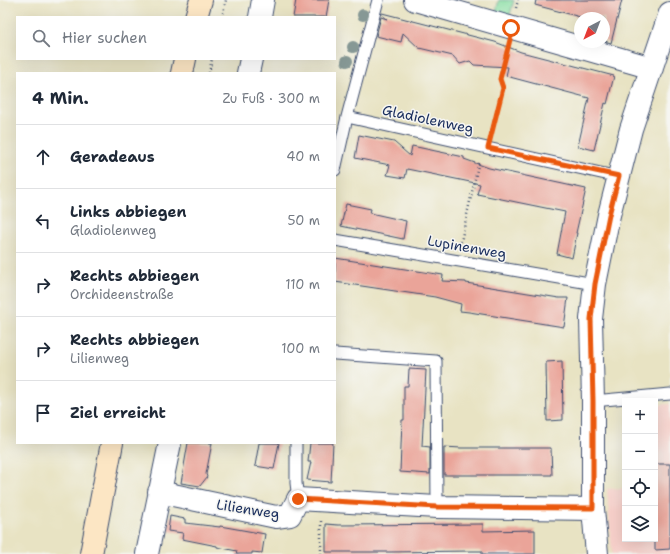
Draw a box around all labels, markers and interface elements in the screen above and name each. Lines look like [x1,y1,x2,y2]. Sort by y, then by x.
north arrow [574,12,610,48]
search box [16,16,336,60]
route start [502,19,520,37]
icon: search [30,27,52,49]
text: Hier suchen [62,28,147,48]
text: 4 Min. [32,87,89,109]
text: Zu Fuß · 300 m [222,90,320,107]
street label: Gladiolenweg [381,101,475,137]
icon: ahead [32,146,54,168]
text: Geradeaus [70,147,155,167]
text: 40 m [286,148,320,165]
text: Links abbiegen [70,202,186,222]
icon: left [32,210,54,232]
text: 50 m [287,212,320,229]
text: Gladiolenweg [70,222,156,239]
street label: Lupinenweg [426,231,508,263]
text: Rechts abbiegen [70,266,199,286]
icon: right [32,274,54,296]
text: 110 m [285,276,320,293]
text: Orchideenstraße [70,286,174,303]
text: Rechts abbiegen [70,330,199,350]
icon: right [32,338,54,360]
text: 100 m [281,340,320,357]
text: Lilienweg [70,350,129,367]
map controls [622,398,658,542]
button: + [622,398,658,434]
icon: arrive [32,402,54,424]
text: Ziel erreicht [70,403,166,423]
button: − [622,434,658,470]
button: locate [622,470,658,506]
route end [289,490,307,508]
street label: Lilienweg [215,495,281,523]
button: layers [622,506,658,542]

